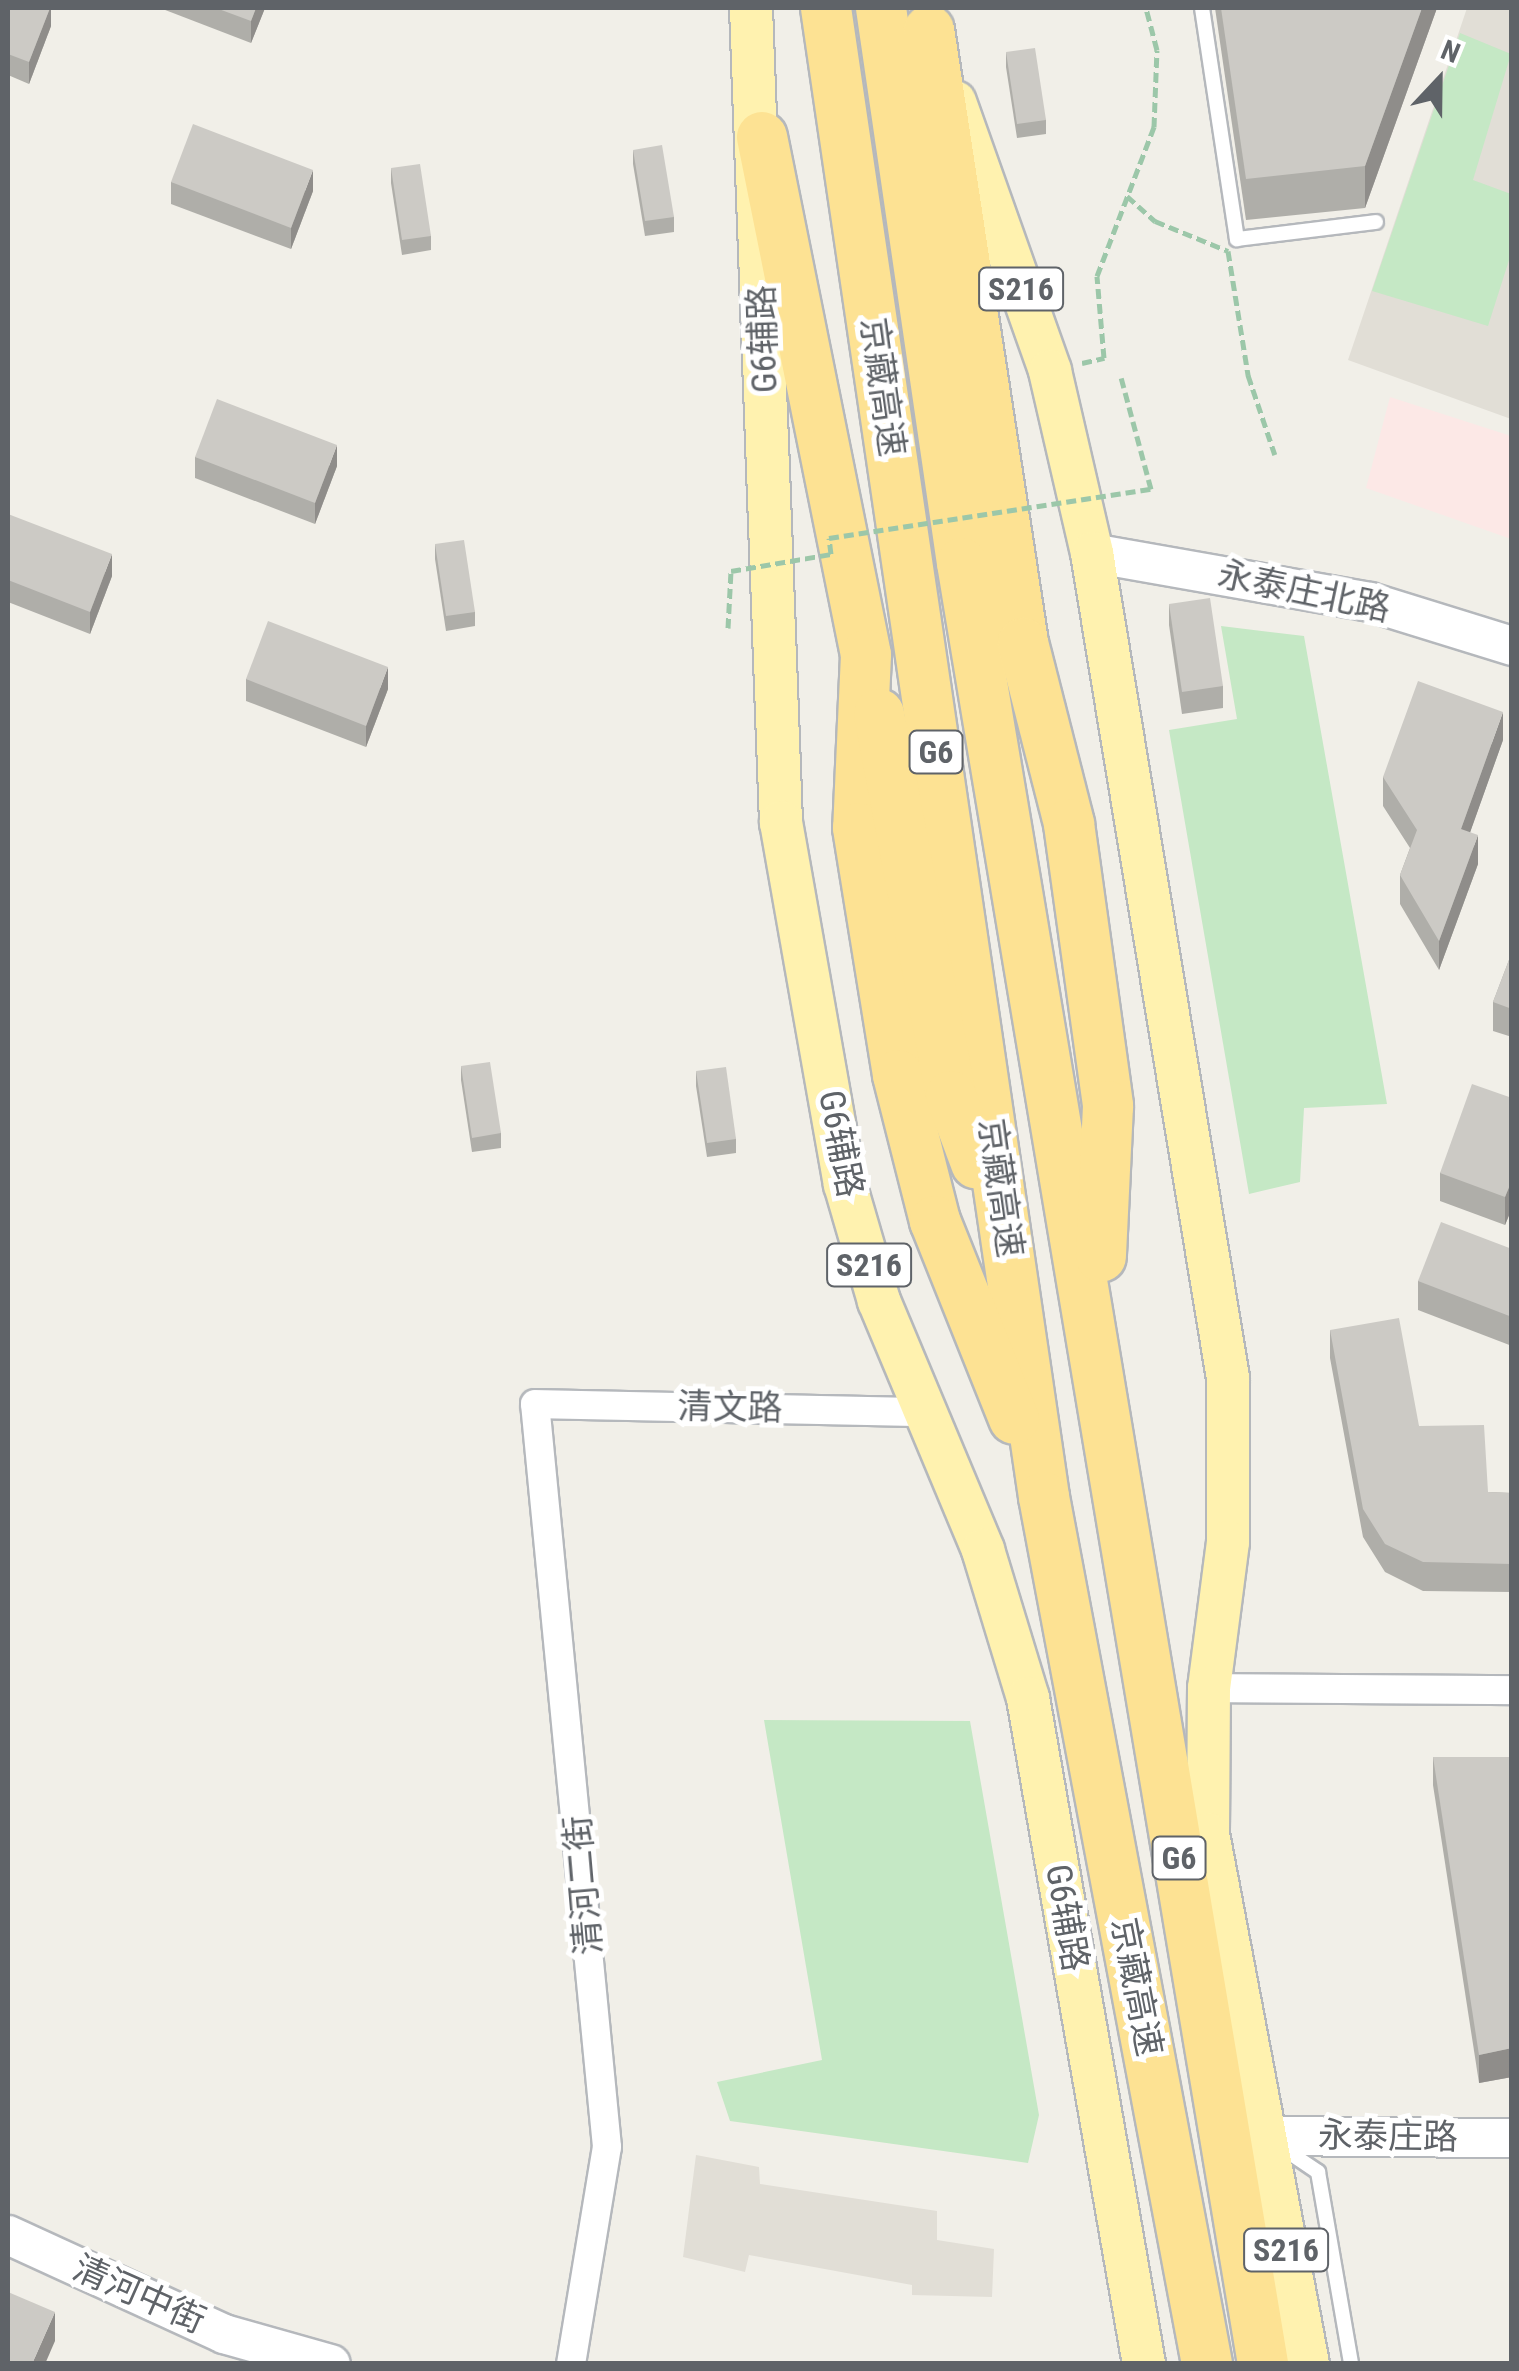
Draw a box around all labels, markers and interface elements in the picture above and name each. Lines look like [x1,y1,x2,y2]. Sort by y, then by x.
north arrow [1389,30,1489,130]
text: N [1436,33,1465,70]
road number: S216 [976,262,1066,316]
street label: G6辅路 [741,284,787,394]
street label: 京藏高速 [851,315,913,459]
street label: 永泰庄北路 [1214,553,1394,631]
road number: G6 [908,725,964,779]
street label: G6辅路 [809,1087,871,1201]
street label: 京藏高速 [969,1116,1031,1260]
road number: S216 [824,1238,914,1292]
street label: 清文路 [677,1386,783,1430]
street label: 清河二街 [557,1813,611,1957]
road number: G6 [1152,1831,1206,1885]
street label: G6辅路 [1036,1861,1096,1975]
street label: 京藏高速 [1102,1914,1170,2060]
street label: 永泰庄路 [1318,2115,1458,2159]
road number: S216 [1241,2223,1331,2277]
street label: 清河中街 [67,2247,211,2343]

